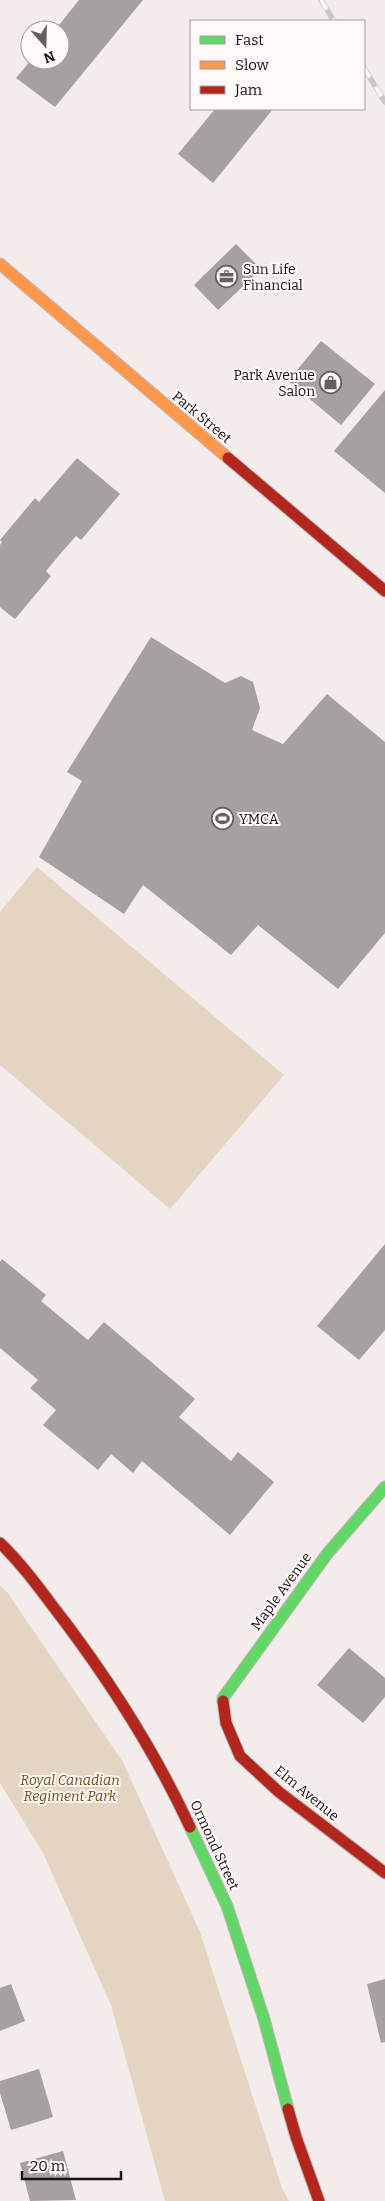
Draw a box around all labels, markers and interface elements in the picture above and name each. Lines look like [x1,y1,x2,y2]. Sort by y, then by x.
north arrow [20,20,70,70]
legend [190,20,365,110]
text: Fast [235,31,264,49]
text: N [41,47,57,67]
text: Slow [235,56,270,74]
text: Jam [234,81,263,99]
place label: Sun Life Financial [243,261,303,294]
office icon: Sun Life Financial [215,265,239,289]
place label: Park Avenue Salon [233,367,315,400]
shop icon: Park Avenue Salon [319,371,343,395]
street label: Park Street [169,388,235,447]
sports icon: YMCA [211,807,235,831]
place label: YMCA [239,811,279,828]
street label: Maple Avenue [248,1549,315,1633]
street label: Elm Avenue [271,1762,342,1825]
park label: Royal Canadian Regiment Park [20,1772,120,1805]
street label: Ormond Street [186,1798,243,1893]
scale bar [22,2148,121,2180]
text: 20 m [30,2157,66,2175]

